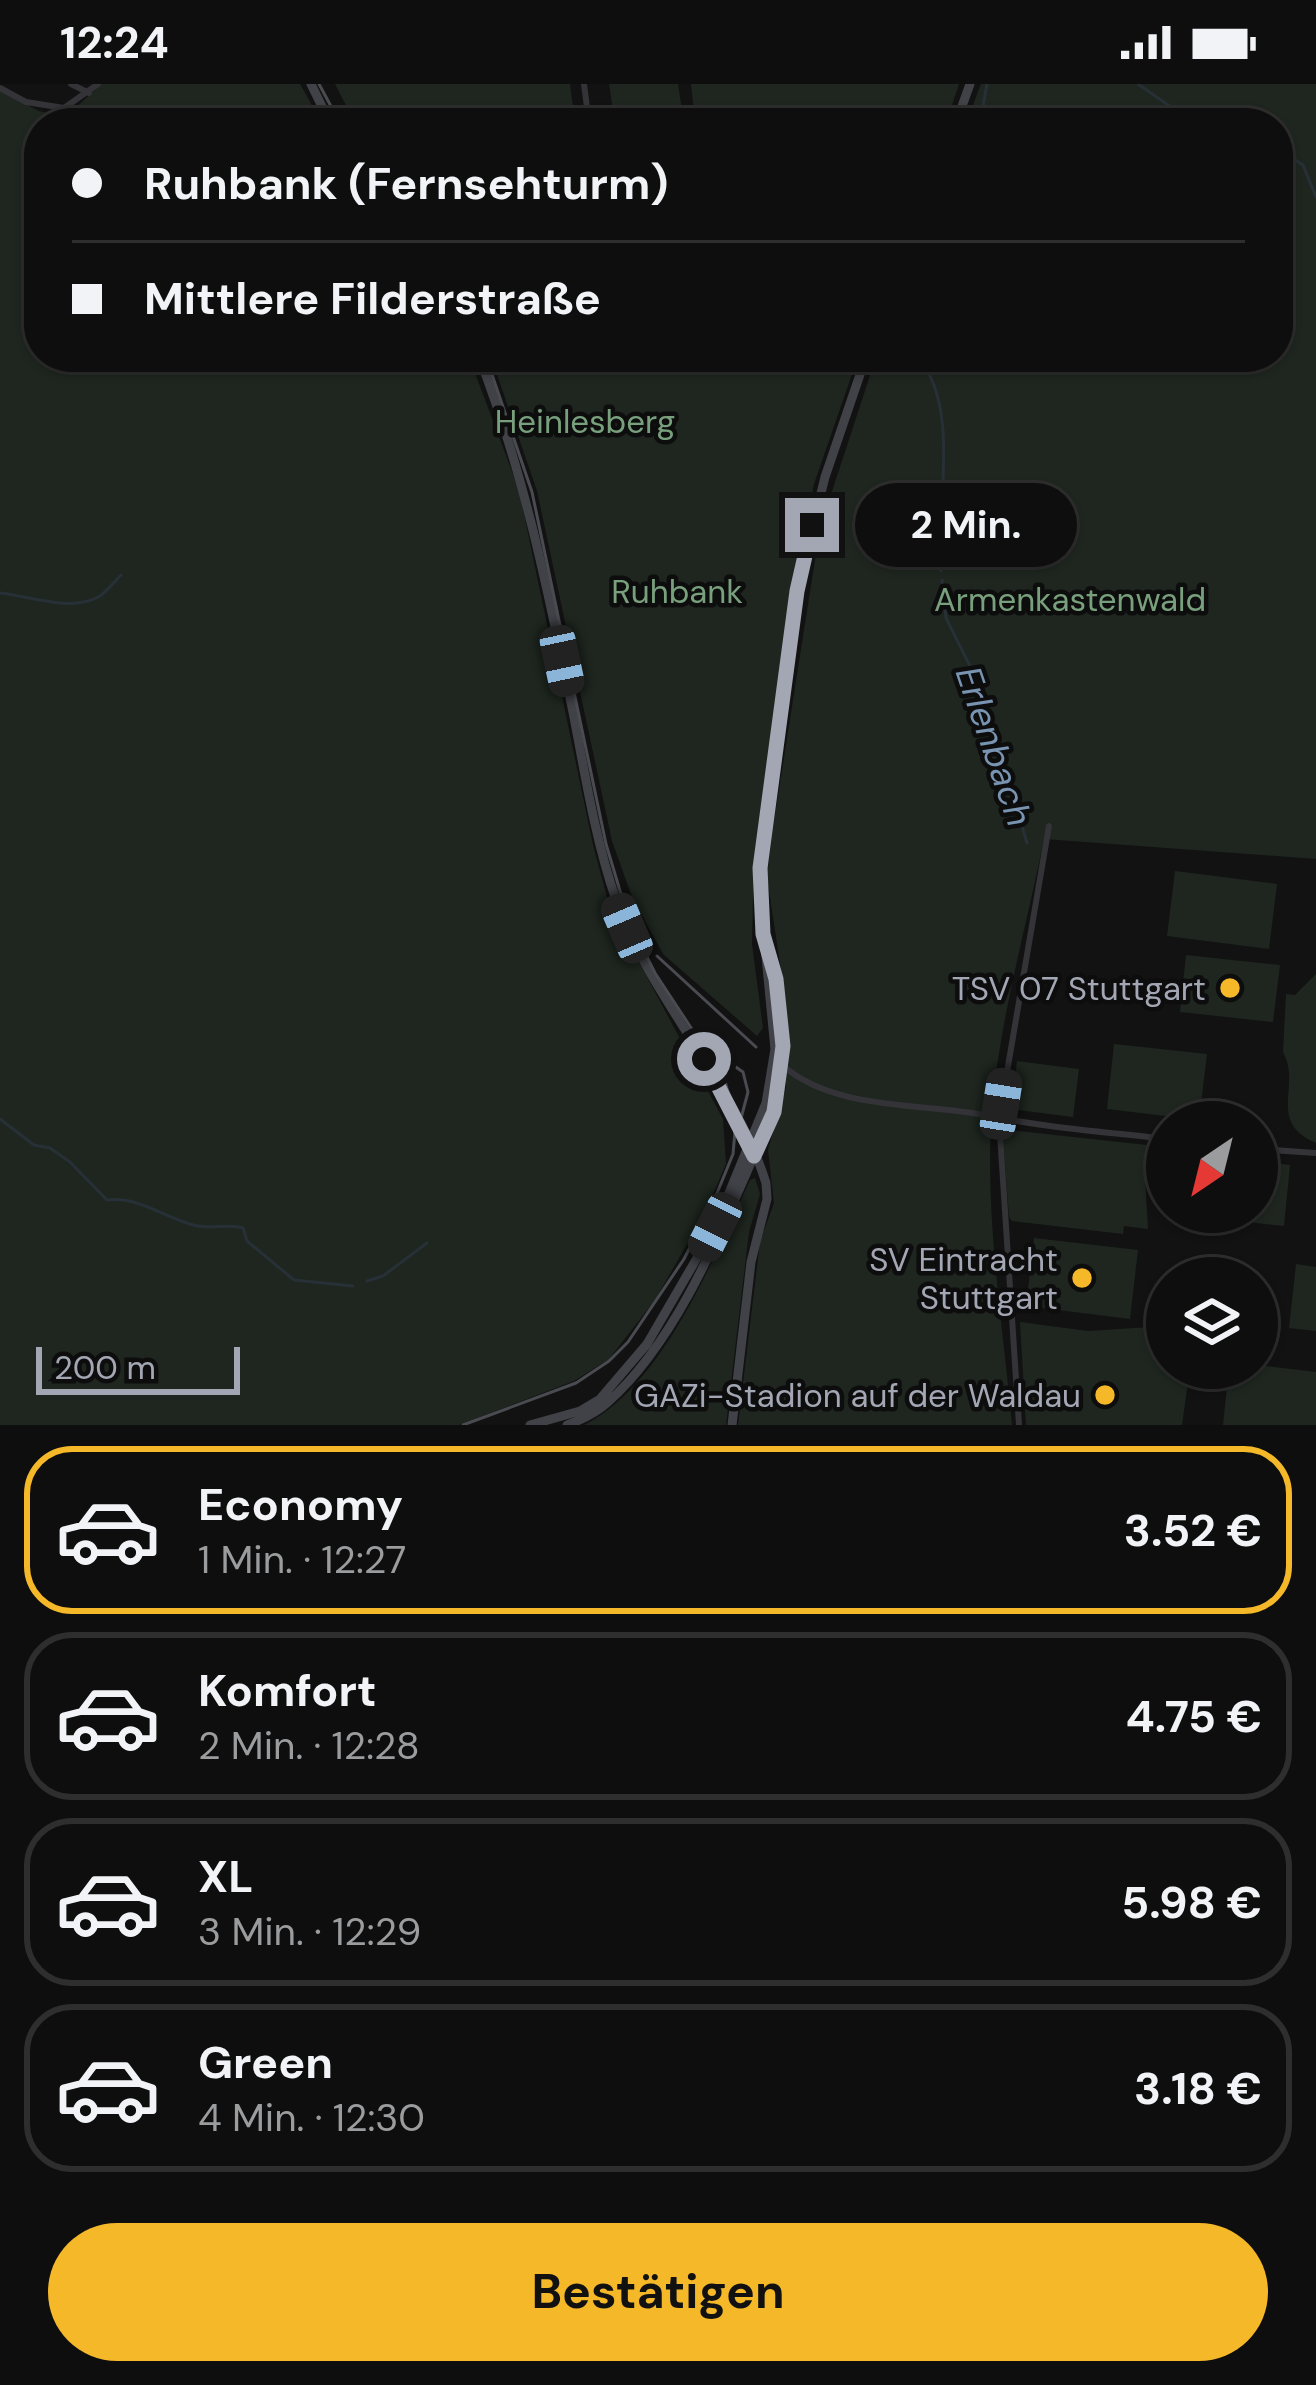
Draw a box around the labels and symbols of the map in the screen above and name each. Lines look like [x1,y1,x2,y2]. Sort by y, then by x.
park label: Heinlesberg [495,400,675,443]
callout: 2 Min. [854,483,1076,567]
route end [785,498,839,552]
park label: Ruhbank [611,570,743,613]
park label: Armenkastenwald [934,578,1206,621]
car [537,622,587,700]
water label: Erlenbach [945,660,1043,832]
car [596,888,658,968]
place label: TSV 07 Stuttgart [952,967,1206,1010]
marker: TSV 07 Stuttgart [1217,975,1243,1001]
route start [677,1032,731,1086]
car [978,1066,1024,1142]
north arrow [1146,1101,1278,1233]
car [683,1187,747,1267]
place label: SV Eintracht Stuttgart [869,1238,1058,1319]
marker: SV Eintracht Stuttgart [1069,1265,1095,1291]
scale bar [36,1341,240,1394]
place label: GAZi-Stadion auf der Waldau [634,1374,1081,1417]
marker: GAZi-Stadion auf der Waldau [1092,1382,1118,1408]

